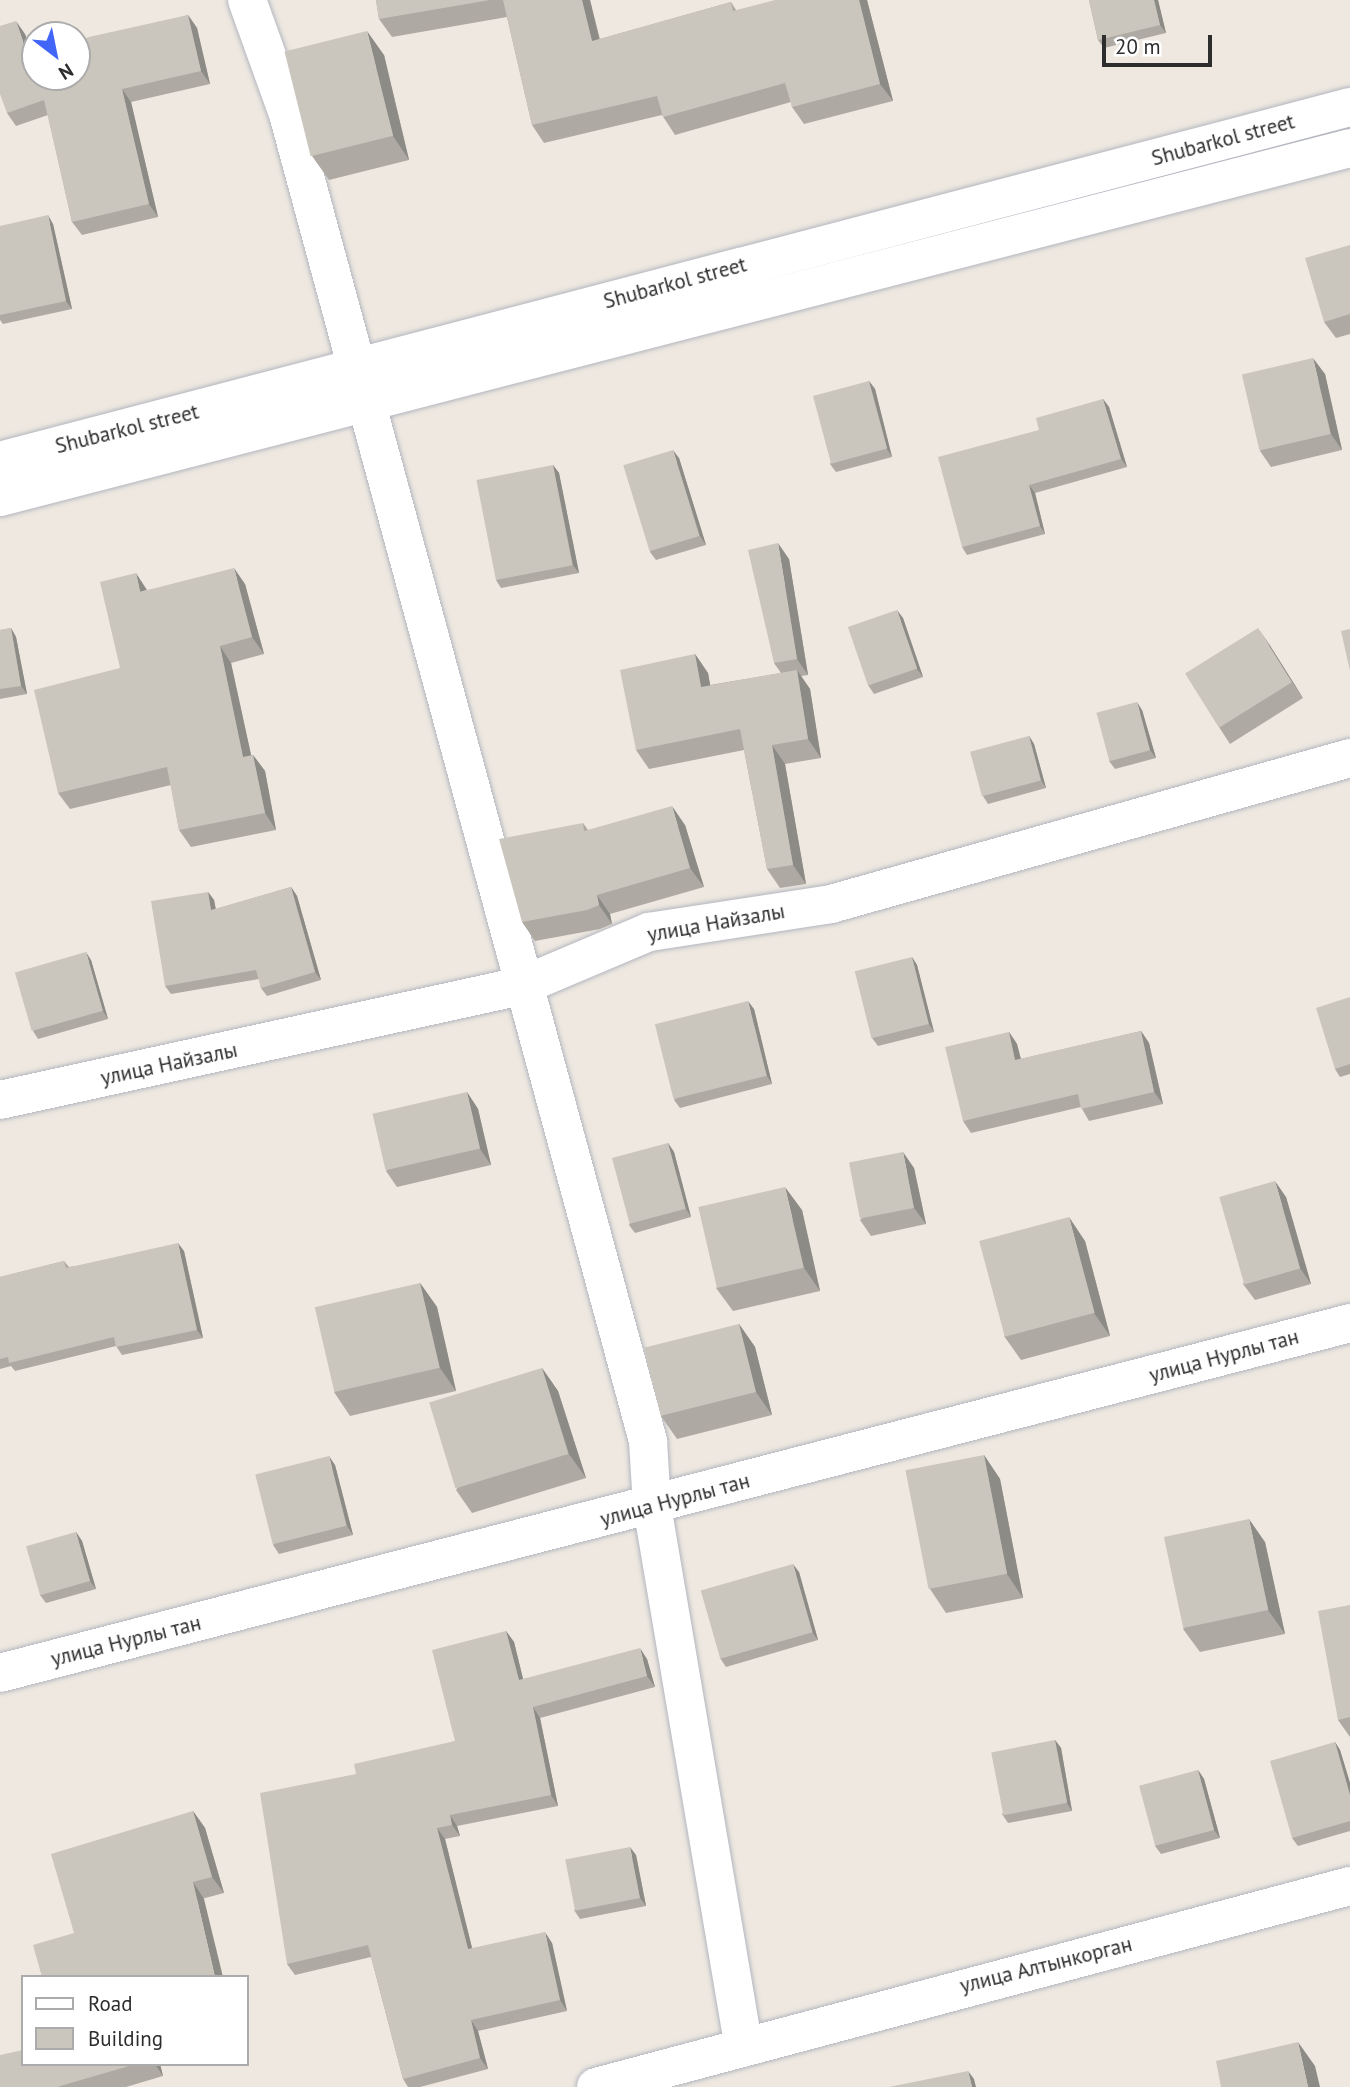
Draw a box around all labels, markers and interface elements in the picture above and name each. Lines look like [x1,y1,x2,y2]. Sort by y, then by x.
north arrow [21,21,91,91]
scale bar [1105,21,1215,65]
text: 20 m [1115,33,1161,60]
text: N [54,59,78,86]
street label: Shubarkol street [1149,109,1297,171]
street label: Shubarkol street [601,252,749,314]
street label: Shubarkol street [53,399,201,459]
street label: улица Найзалы [645,899,787,947]
street label: улица Найзалы [98,1037,240,1091]
street label: улица Нурлы тан [1146,1324,1302,1388]
street label: улица Нурлы тан [597,1468,753,1532]
street label: улица Нурлы тан [48,1610,204,1672]
street label: улица Алтынкорган [957,1931,1135,1999]
legend [21,1975,248,2066]
text: Road [88,1990,132,2017]
text: Building [88,2025,163,2052]

